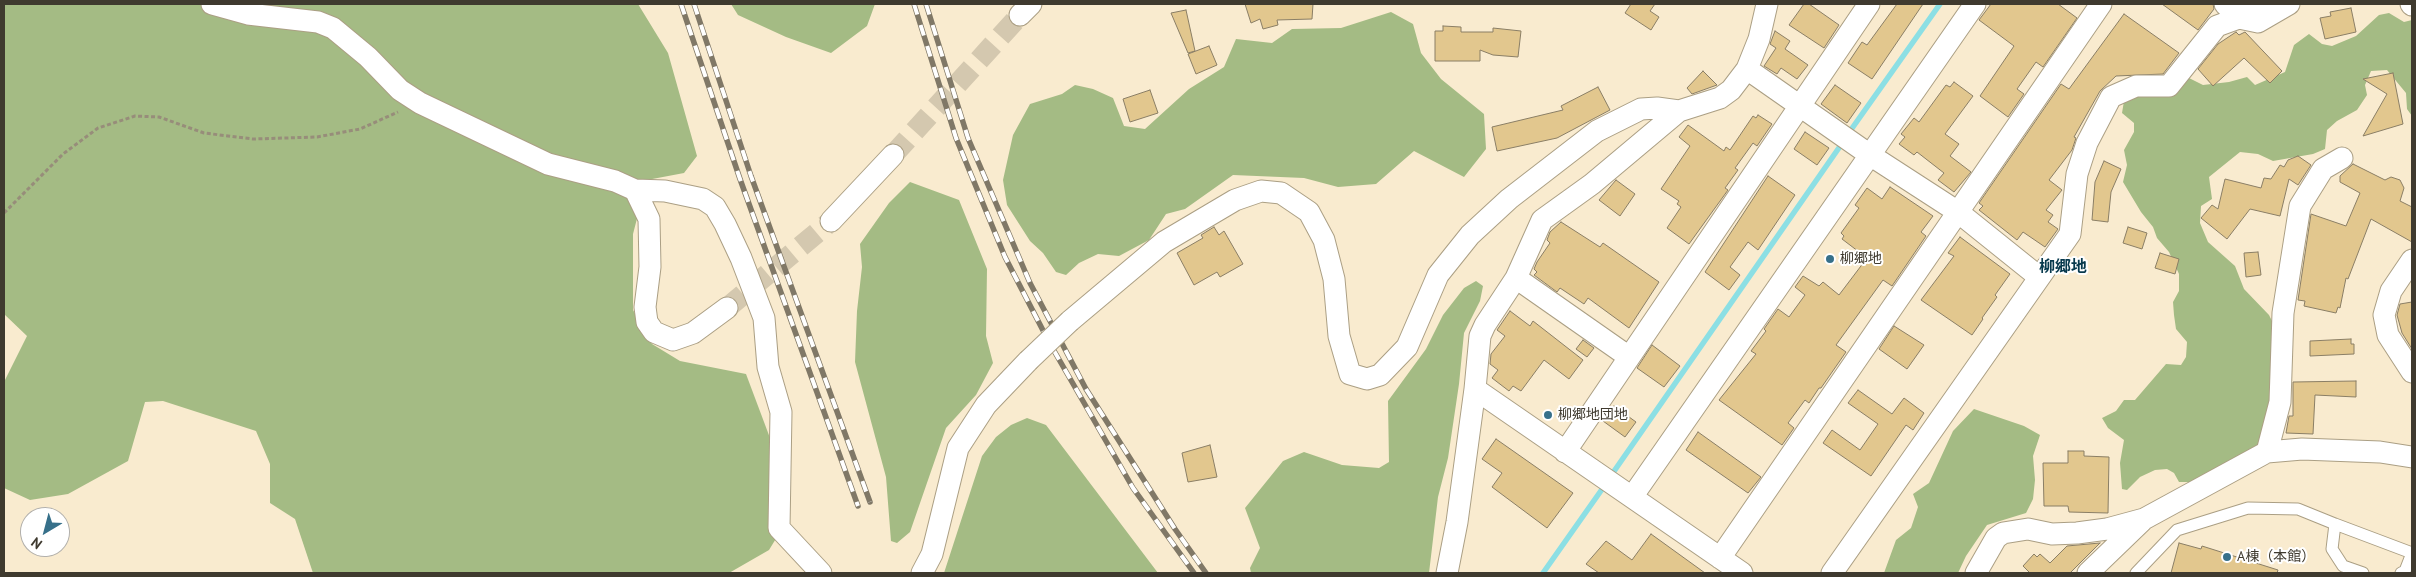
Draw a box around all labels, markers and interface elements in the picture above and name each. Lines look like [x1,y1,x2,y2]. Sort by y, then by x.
place label: 柳郷地 [1840,251,1882,267]
marker: 柳郷地 [1824,253,1836,265]
district label: 柳郷地 [2039,257,2087,277]
place label: 柳郷地団地 [1558,407,1628,423]
marker: 柳郷地団地 [1542,409,1554,421]
north arrow [20,507,70,557]
text: N [27,533,46,553]
place label: A棟（本館） [2237,549,2315,565]
marker: A棟（本館） [2221,551,2233,563]

